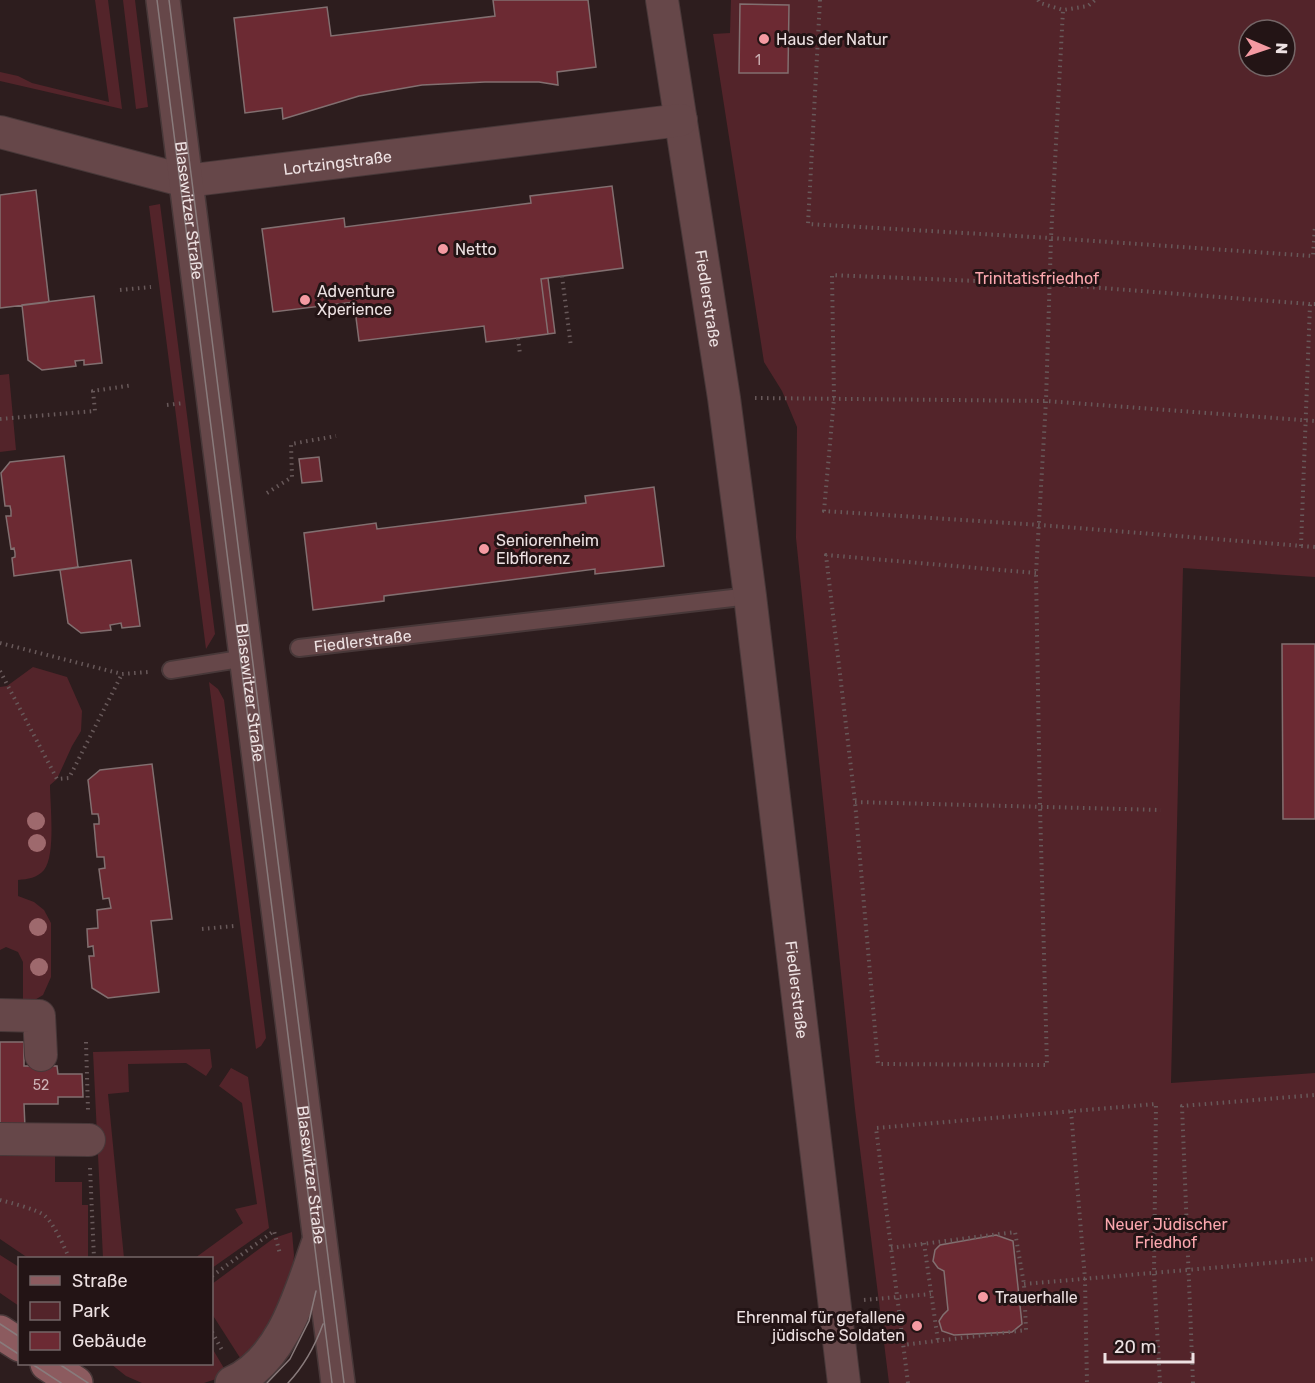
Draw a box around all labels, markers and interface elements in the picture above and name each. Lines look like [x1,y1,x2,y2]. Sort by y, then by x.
north arrow [1237,18,1297,78]
place label: Haus der Natur [776,30,888,49]
marker: Haus der Natur [757,32,771,46]
text: N [1272,42,1291,55]
house number: 1 [755,52,761,69]
street label: Blasewitzer Straße [171,140,207,281]
street label: Lortzingstraße [282,147,393,179]
place label: Netto [455,240,497,259]
marker: Netto [436,242,450,256]
street label: Fiedlerstraße [691,248,725,349]
park label: Trinitatisfriedhof [975,269,1100,288]
place label: Adventure Xperience [317,282,395,319]
marker: Adventure Xperience [298,293,312,307]
place label: Seniorenheim Elbflorenz [496,531,599,568]
marker: Seniorenheim Elbflorenz [477,542,491,556]
street label: Blasewitzer Straße [232,622,268,763]
street label: Fiedlerstraße [313,626,413,656]
street label: Fiedlerstraße [781,940,812,1040]
house number: 52 [33,1077,49,1094]
street label: Blasewitzer Straße [293,1104,329,1245]
park label: Neuer Jüdischer Friedhof [1104,1215,1228,1252]
legend [18,1257,213,1365]
text: Straße [72,1270,128,1292]
place label: Trauerhalle [995,1288,1078,1307]
marker: Trauerhalle [976,1290,990,1304]
text: Park [72,1300,110,1322]
place label: Ehrenmal für gefallene jüdische Soldaten [736,1308,905,1345]
marker: Ehrenmal für gefallene jüdische Soldaten [910,1319,924,1333]
scale bar [1105,1326,1194,1364]
text: Gebäude [72,1330,147,1352]
text: 20 m [1114,1336,1156,1358]

